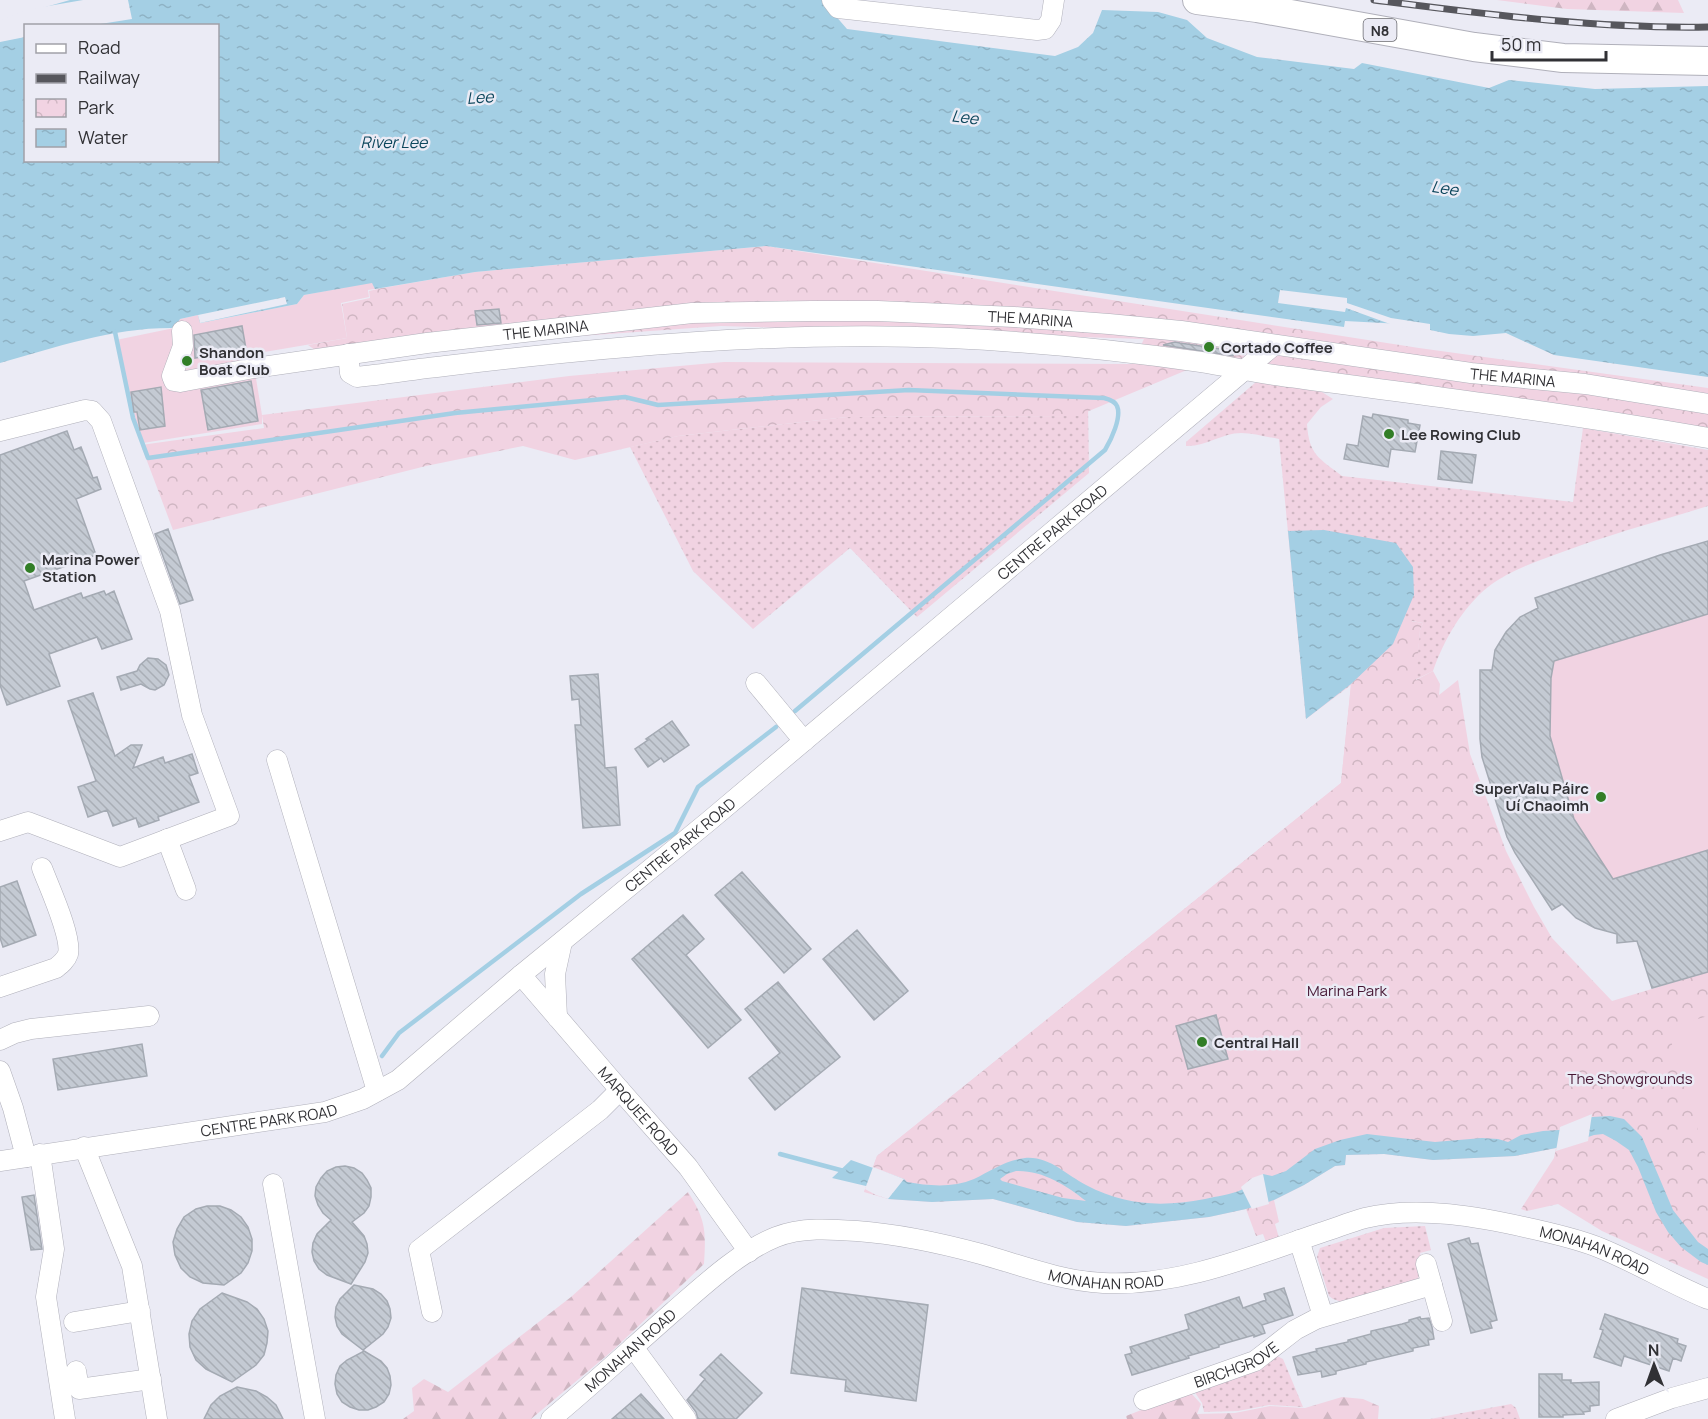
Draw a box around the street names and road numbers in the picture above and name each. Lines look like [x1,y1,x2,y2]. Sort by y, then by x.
road number: N8 [1364,19,1396,41]
street label: THE MARINA [987,305,1075,332]
street label: THE MARINA [502,314,590,345]
street label: THE MARINA [1469,362,1557,392]
street label: CENTRE PARK ROAD [993,479,1112,584]
street label: CENTRE PARK ROAD [620,793,740,897]
street label: MARQUEE ROAD [594,1062,684,1160]
street label: CENTRE PARK ROAD [199,1098,340,1141]
street label: MONAHAN ROAD [1538,1220,1653,1280]
street label: MONAHAN ROAD [1046,1264,1165,1294]
street label: MONAHAN ROAD [580,1304,680,1396]
street label: BIRCHGROVE [1191,1336,1283,1392]

